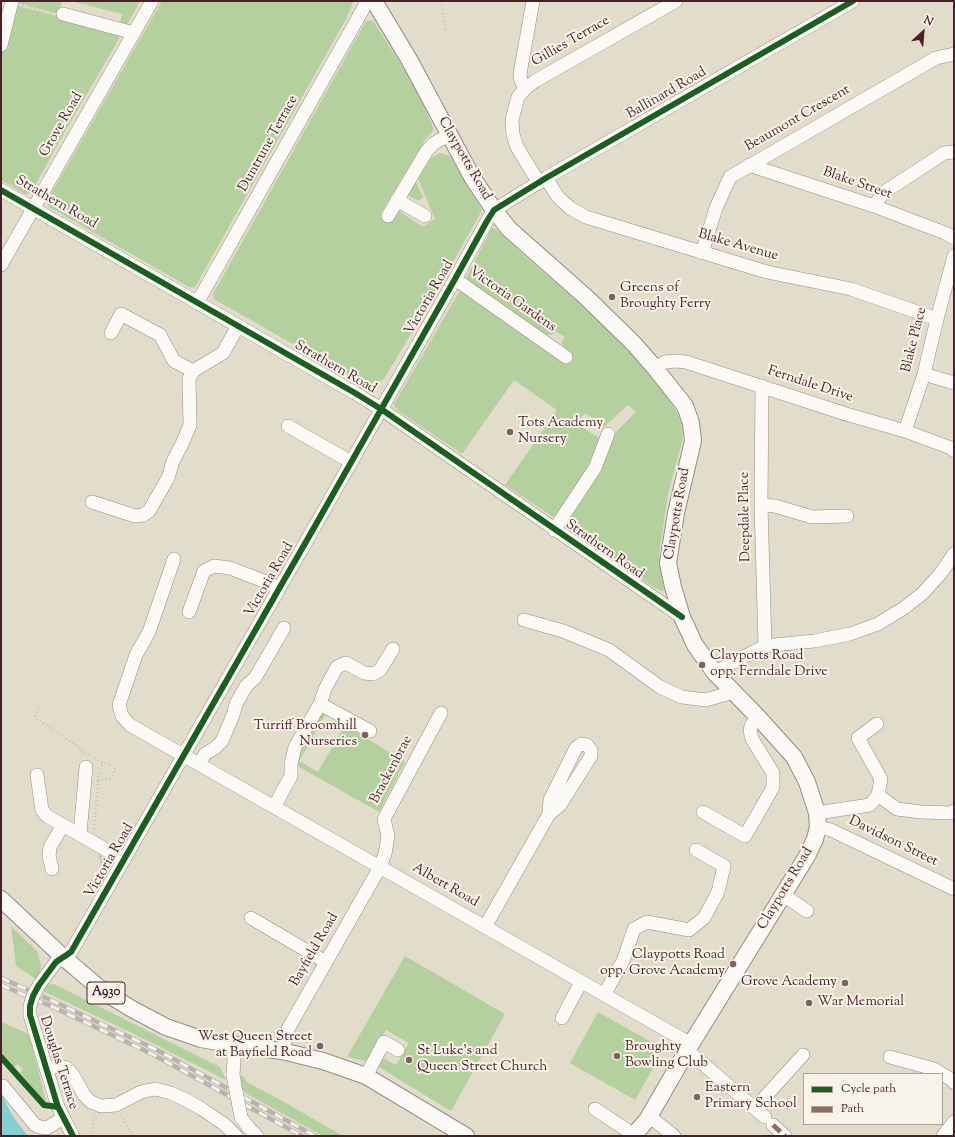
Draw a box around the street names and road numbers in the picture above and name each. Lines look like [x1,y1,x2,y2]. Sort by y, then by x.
street label: Gillies Terrace [529,13,613,71]
street label: Ballinard Road [624,64,710,124]
street label: Beaumont Crescent [742,82,854,156]
street label: Grove Road [37,90,87,160]
street label: Duntrune Terrace [236,93,302,195]
street label: Claypotts Road [433,114,495,204]
street label: Blake Street [820,164,894,204]
street label: Strathern Road [12,173,100,233]
street label: Blake Avenue [696,227,780,265]
street label: Victoria Road [402,258,458,338]
street label: Victoria Gardens [465,264,559,336]
street label: Blake Place [899,306,931,374]
street label: Strathern Road [291,338,379,398]
street label: Ferndale Drive [765,363,855,407]
street label: Claypotts Road [662,467,694,561]
street label: Deepdale Place [737,472,755,562]
street label: Strathern Road [561,517,647,583]
street label: Victoria Road [242,540,298,620]
street label: Brackenbrae [367,733,417,807]
street label: Davidson Street [846,813,940,871]
street label: Victoria Road [82,821,138,901]
street label: Claypotts Road [755,845,817,933]
street label: Albert Road [409,860,481,912]
street label: Bayfield Road [287,910,343,990]
road number: A930 [87,982,125,1004]
street label: Douglas Terrace [35,1014,81,1112]

